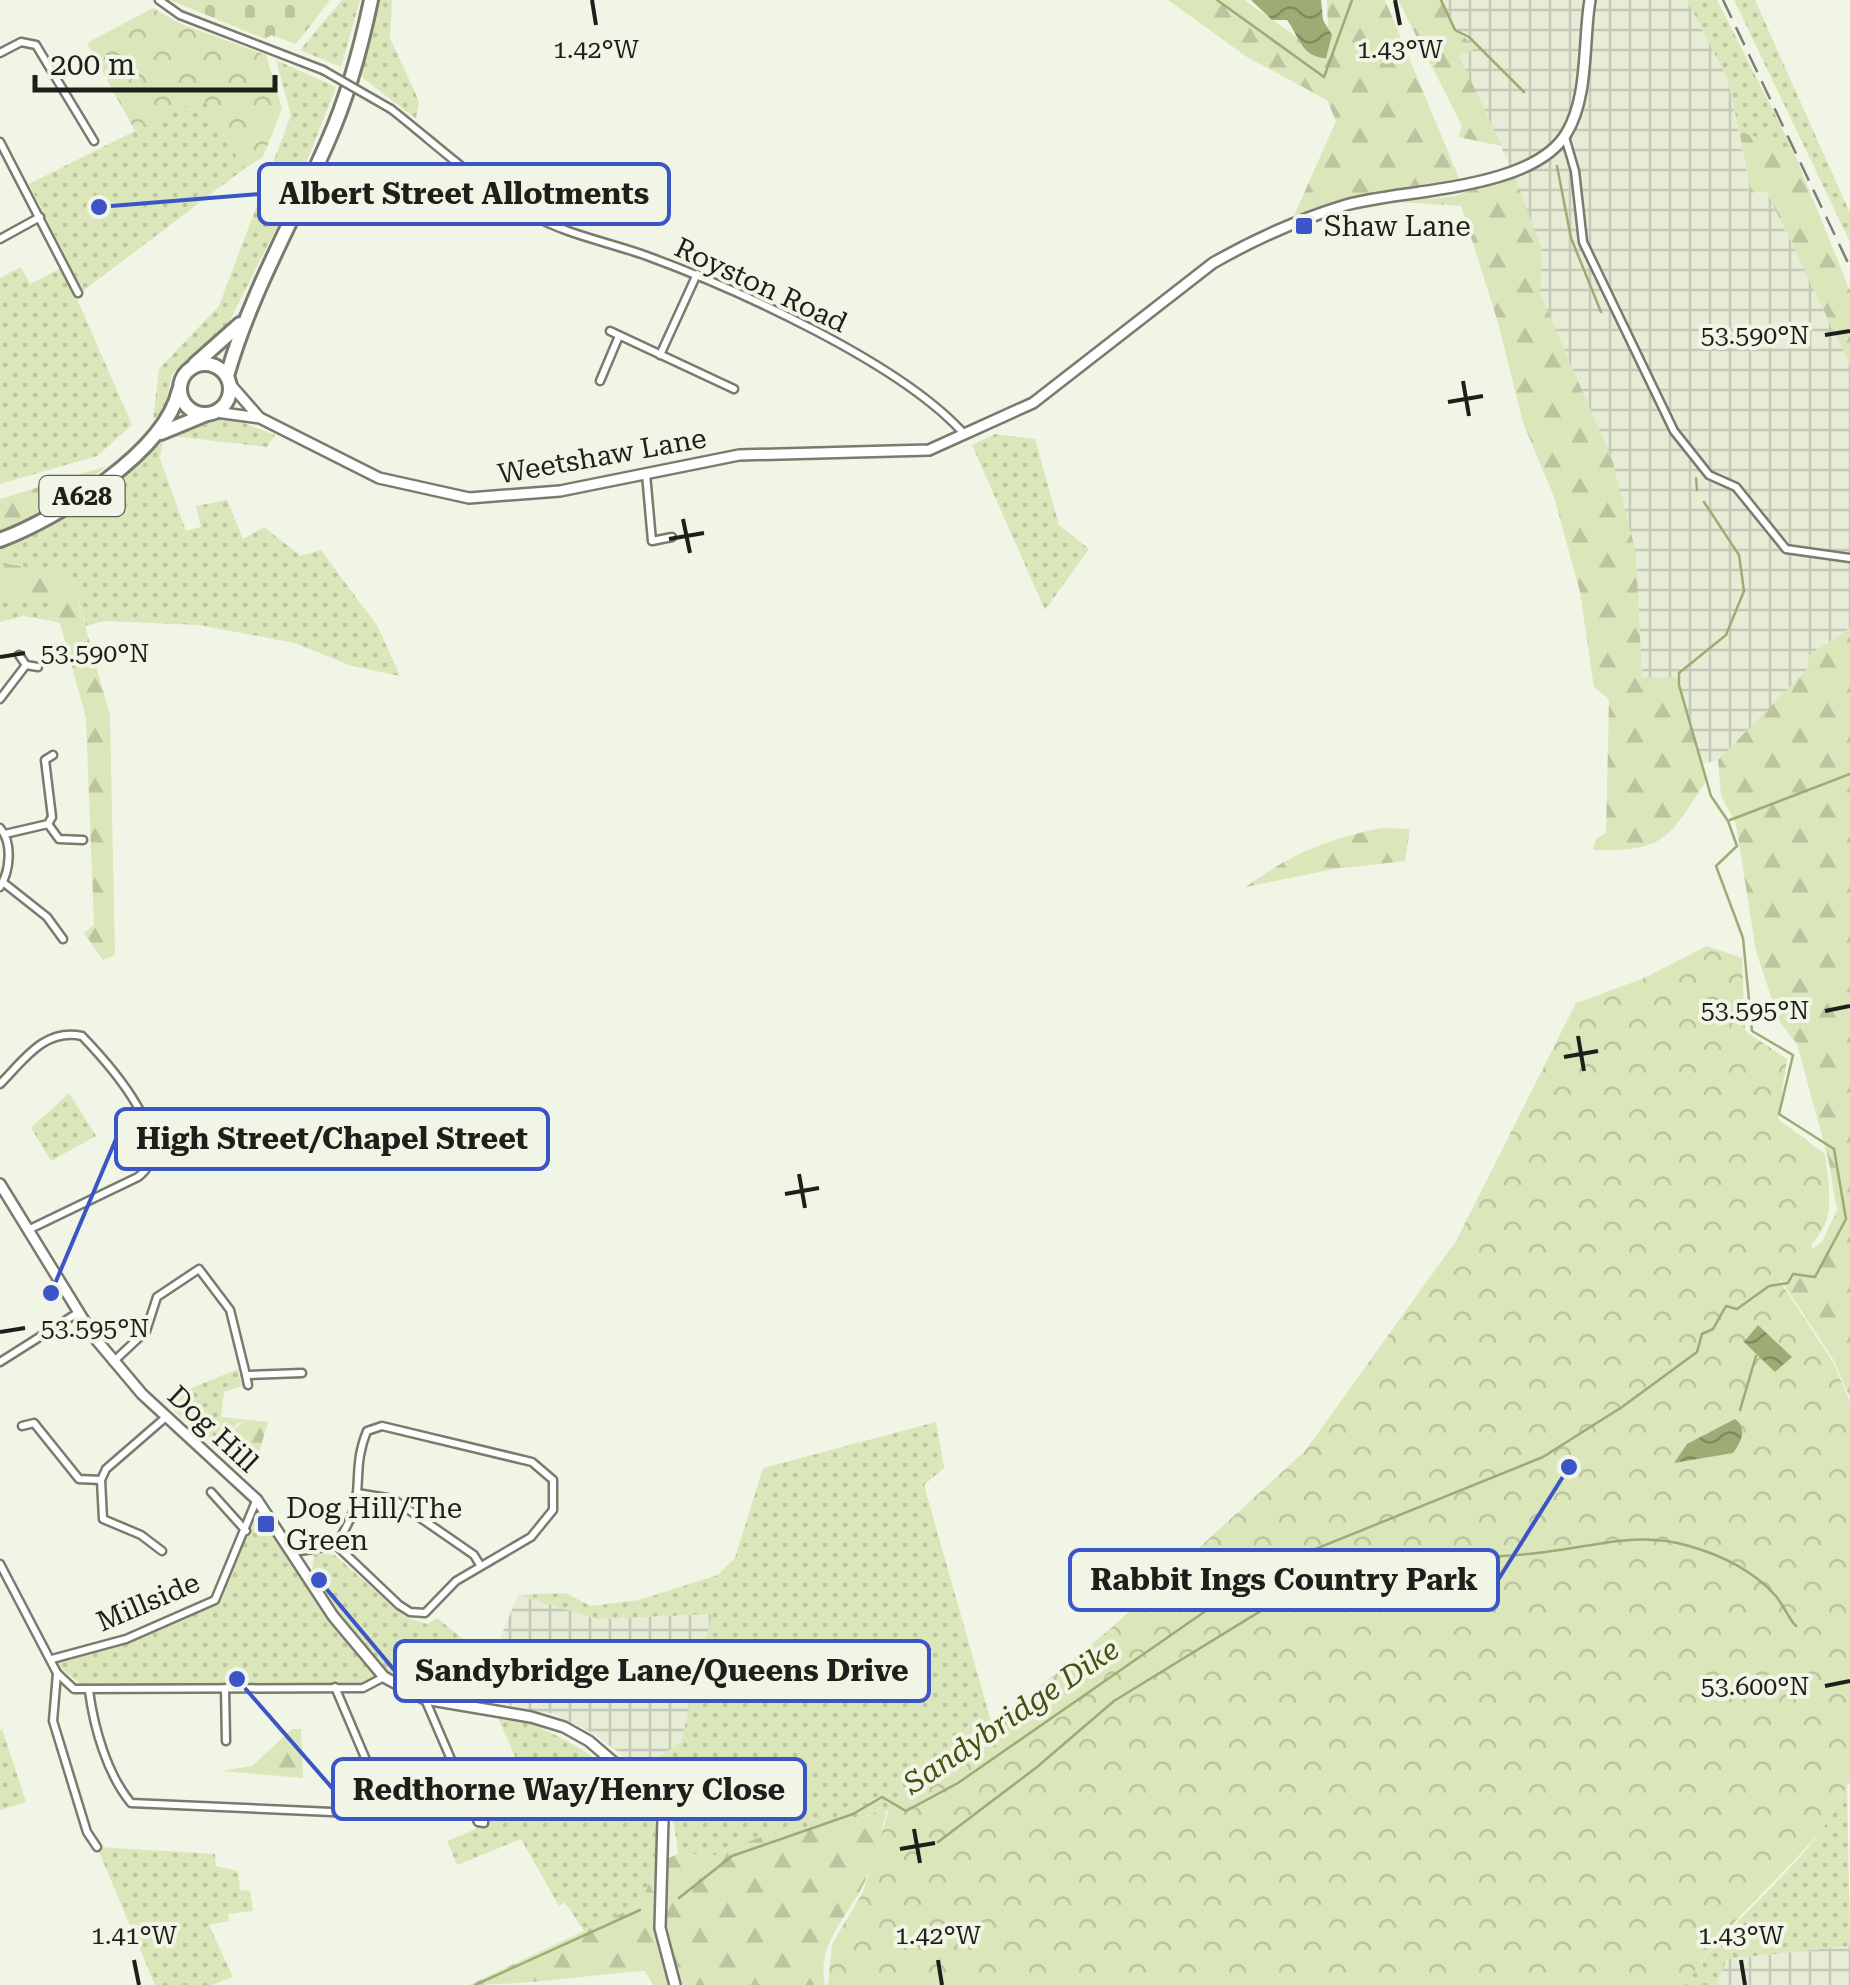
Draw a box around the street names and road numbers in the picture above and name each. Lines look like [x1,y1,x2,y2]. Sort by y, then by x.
street label: Royston Road [669,231,853,339]
street label: Weetshaw Lane [495,421,709,491]
road number: A628 [39,476,124,516]
street label: Dog Hill [161,1379,265,1479]
street label: Millside [92,1566,204,1638]

